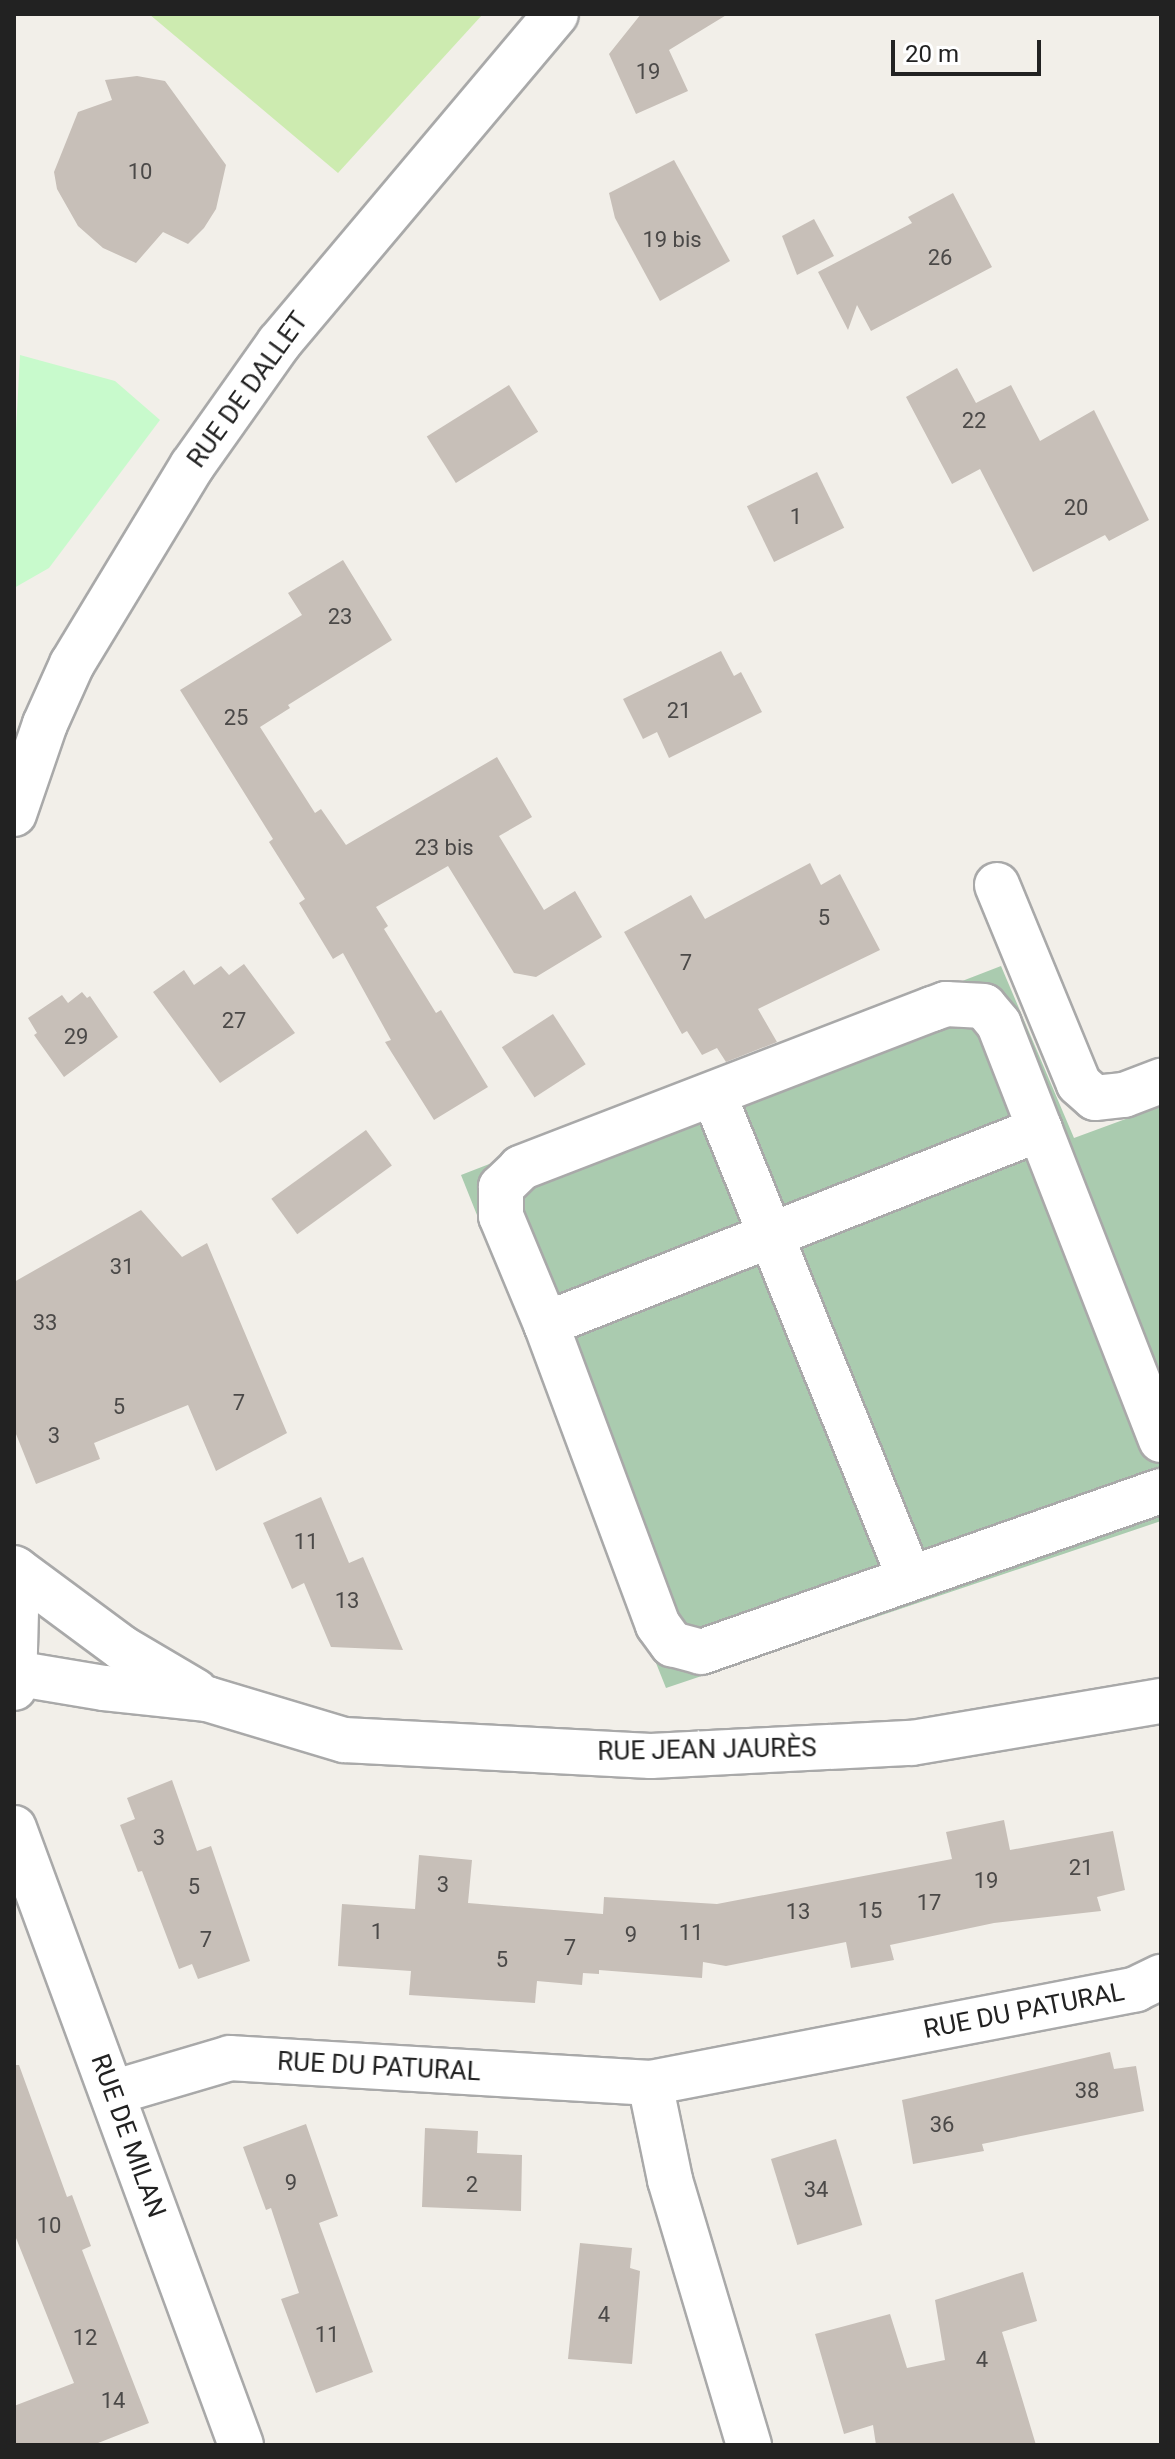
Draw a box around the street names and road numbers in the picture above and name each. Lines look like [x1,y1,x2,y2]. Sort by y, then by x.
street label: RUE DE DALLET [181,306,315,474]
street label: RUE JEAN JAURÈS [597,1732,817,1768]
street label: RUE DU PATURAL [921,1976,1127,2046]
street label: RUE DU PATURAL [276,2046,482,2088]
street label: RUE DE MILAN [84,2050,172,2222]

